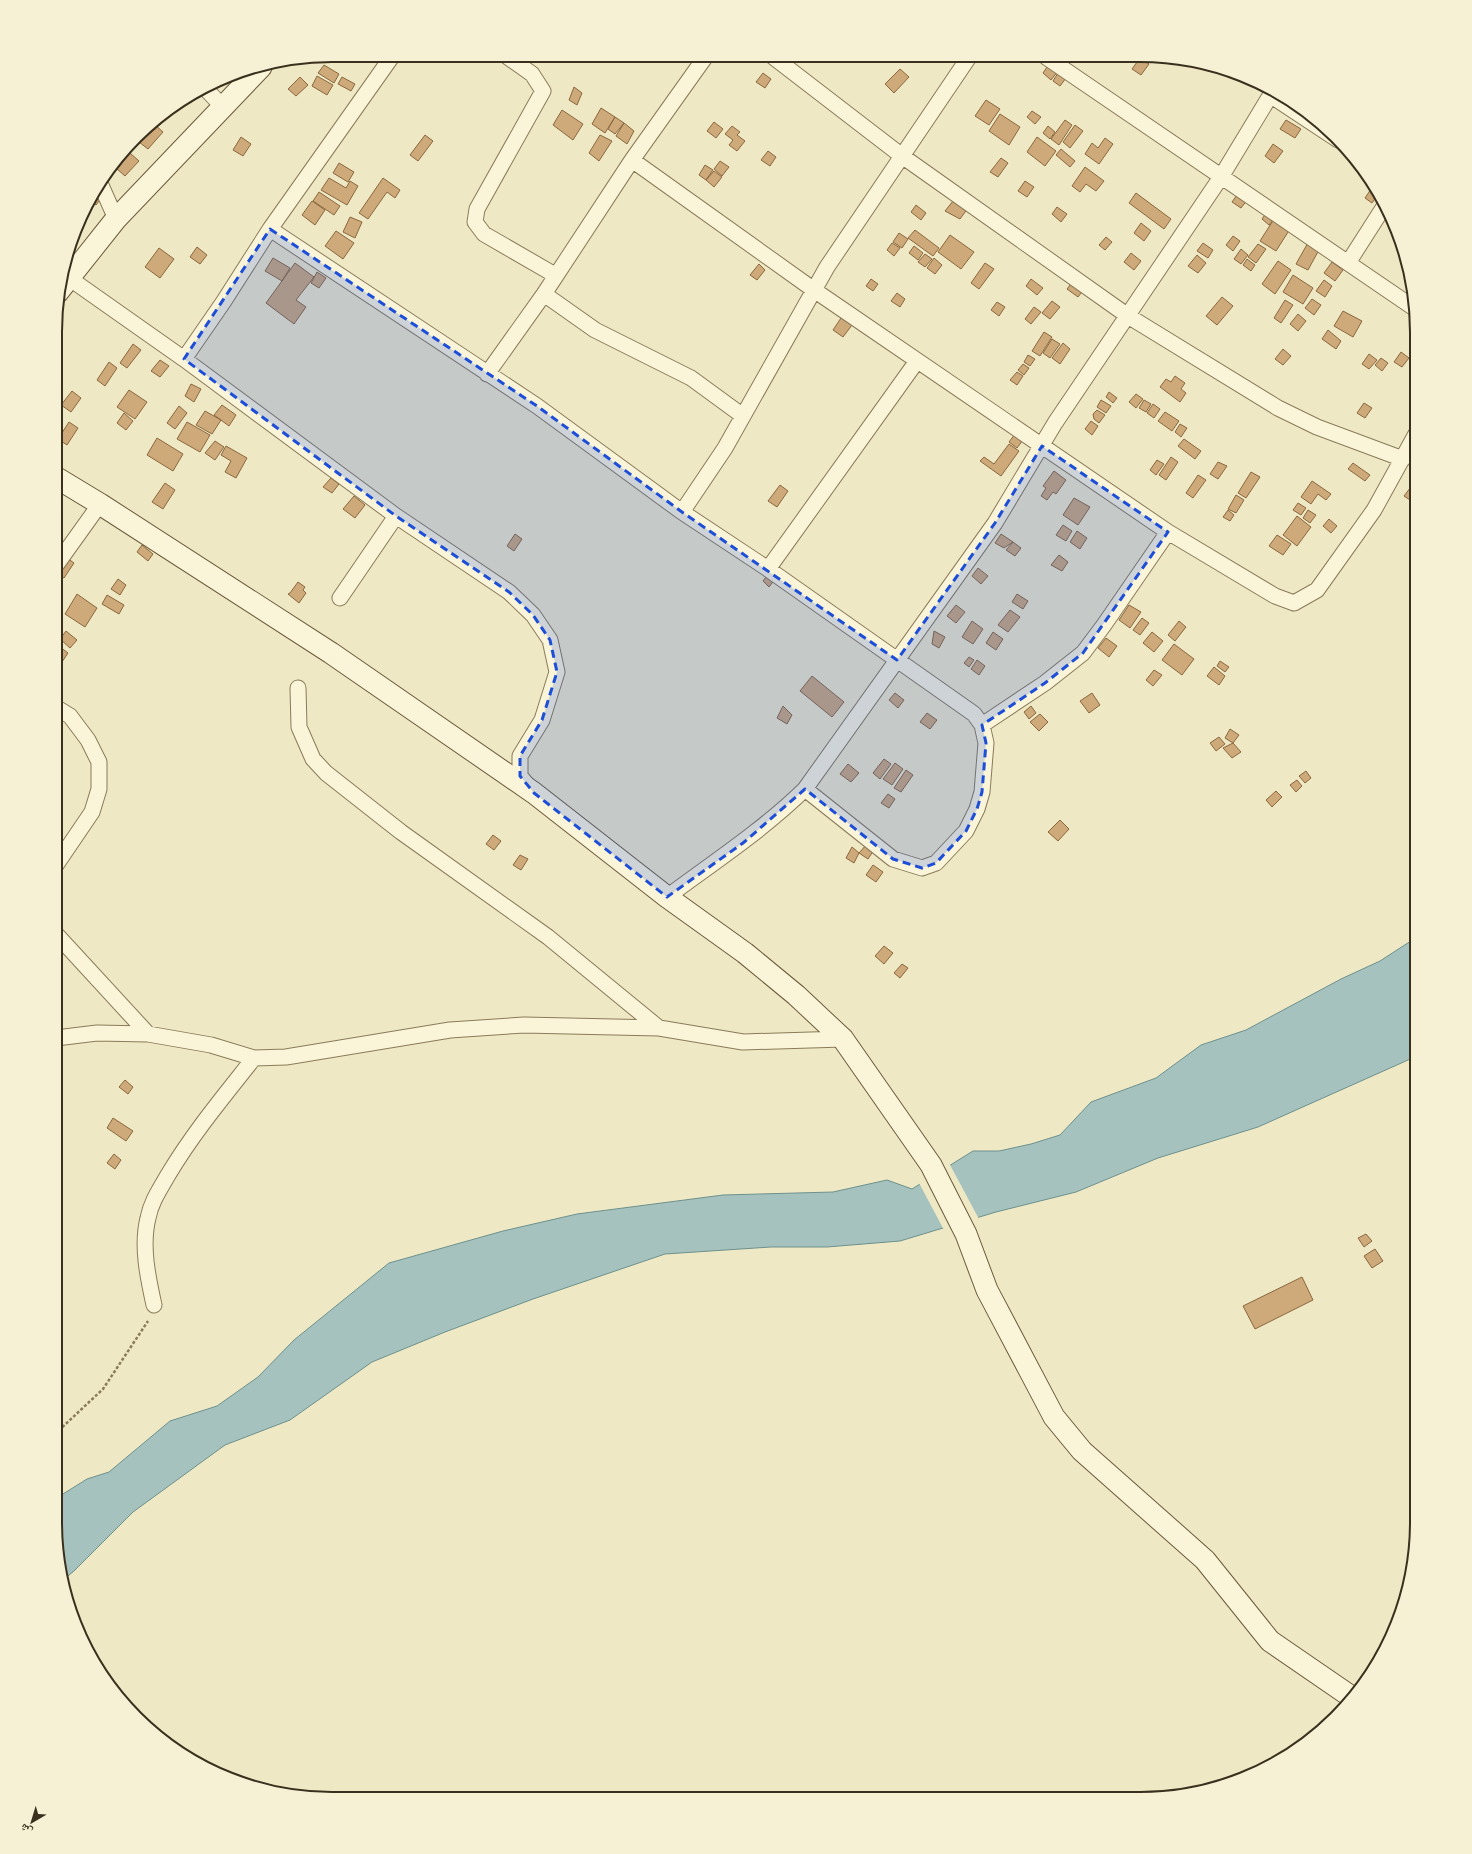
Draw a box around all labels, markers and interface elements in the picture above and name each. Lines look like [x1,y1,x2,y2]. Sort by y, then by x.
north arrow [12,1802,52,1842]
text: ش [17,1820,35,1839]

